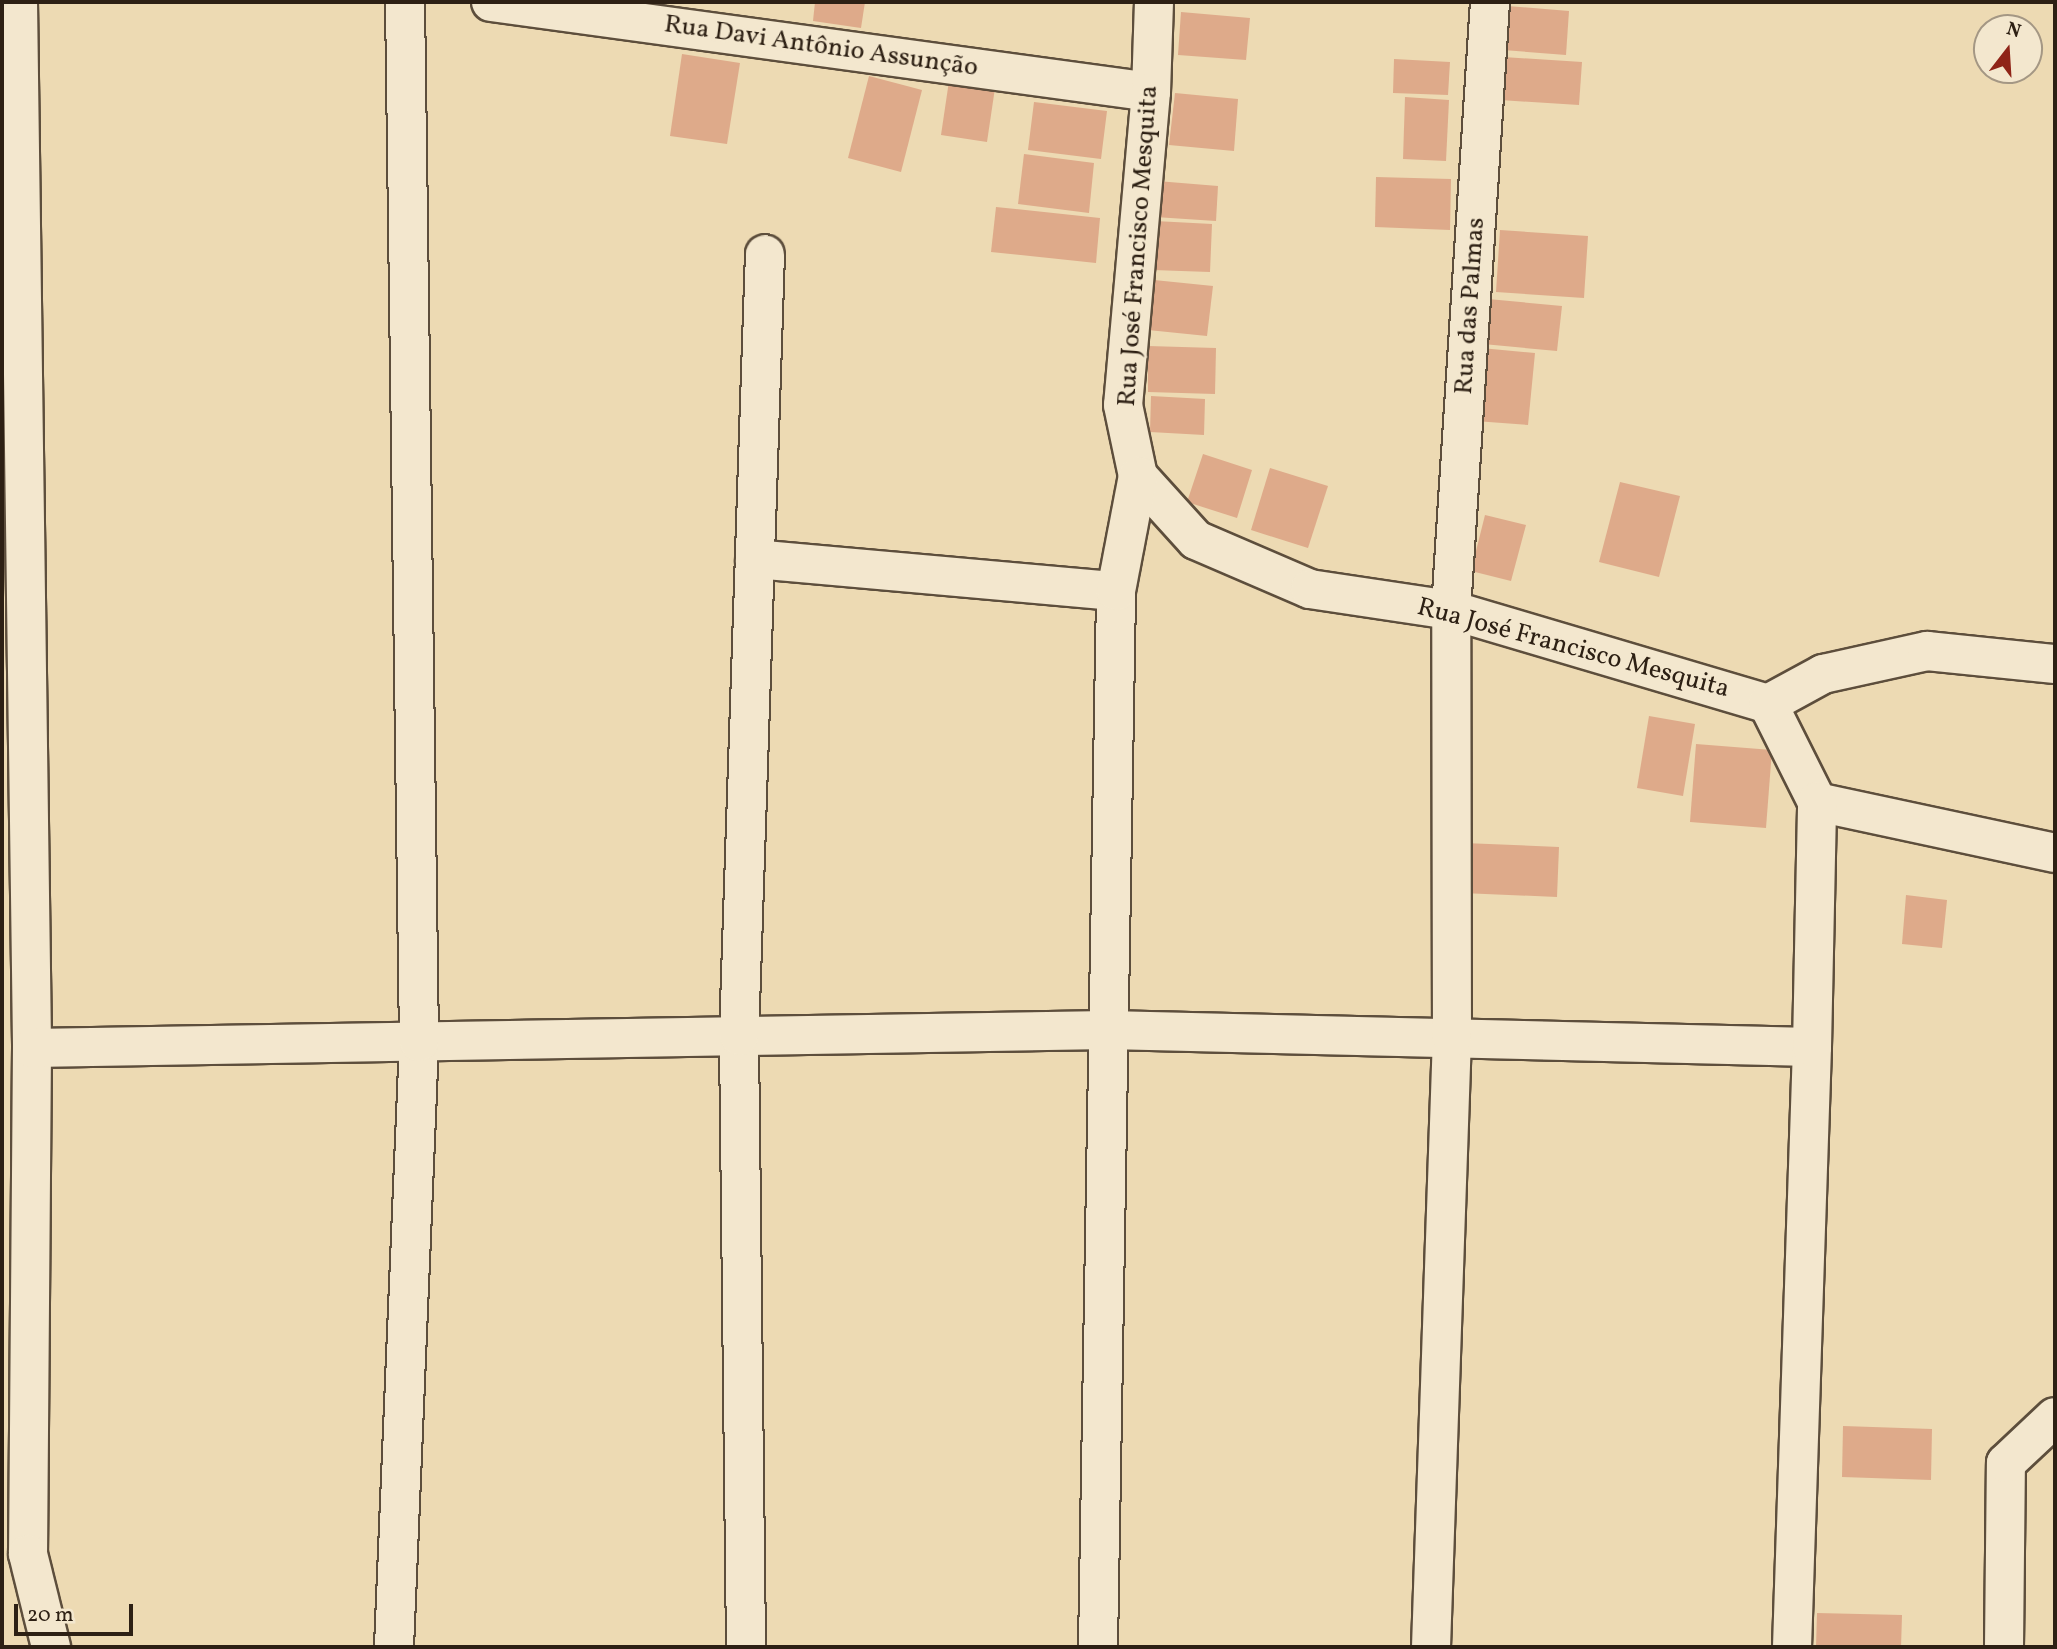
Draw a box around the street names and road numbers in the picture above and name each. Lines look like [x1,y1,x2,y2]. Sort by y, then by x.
street label: Rua Davi Antônio Assunção [662,10,980,84]
street label: Rua José Francisco Mesquita [1112,84,1166,408]
street label: Rua das Palmas [1449,216,1493,396]
street label: Rua José Francisco Mesquita [1413,592,1733,706]

